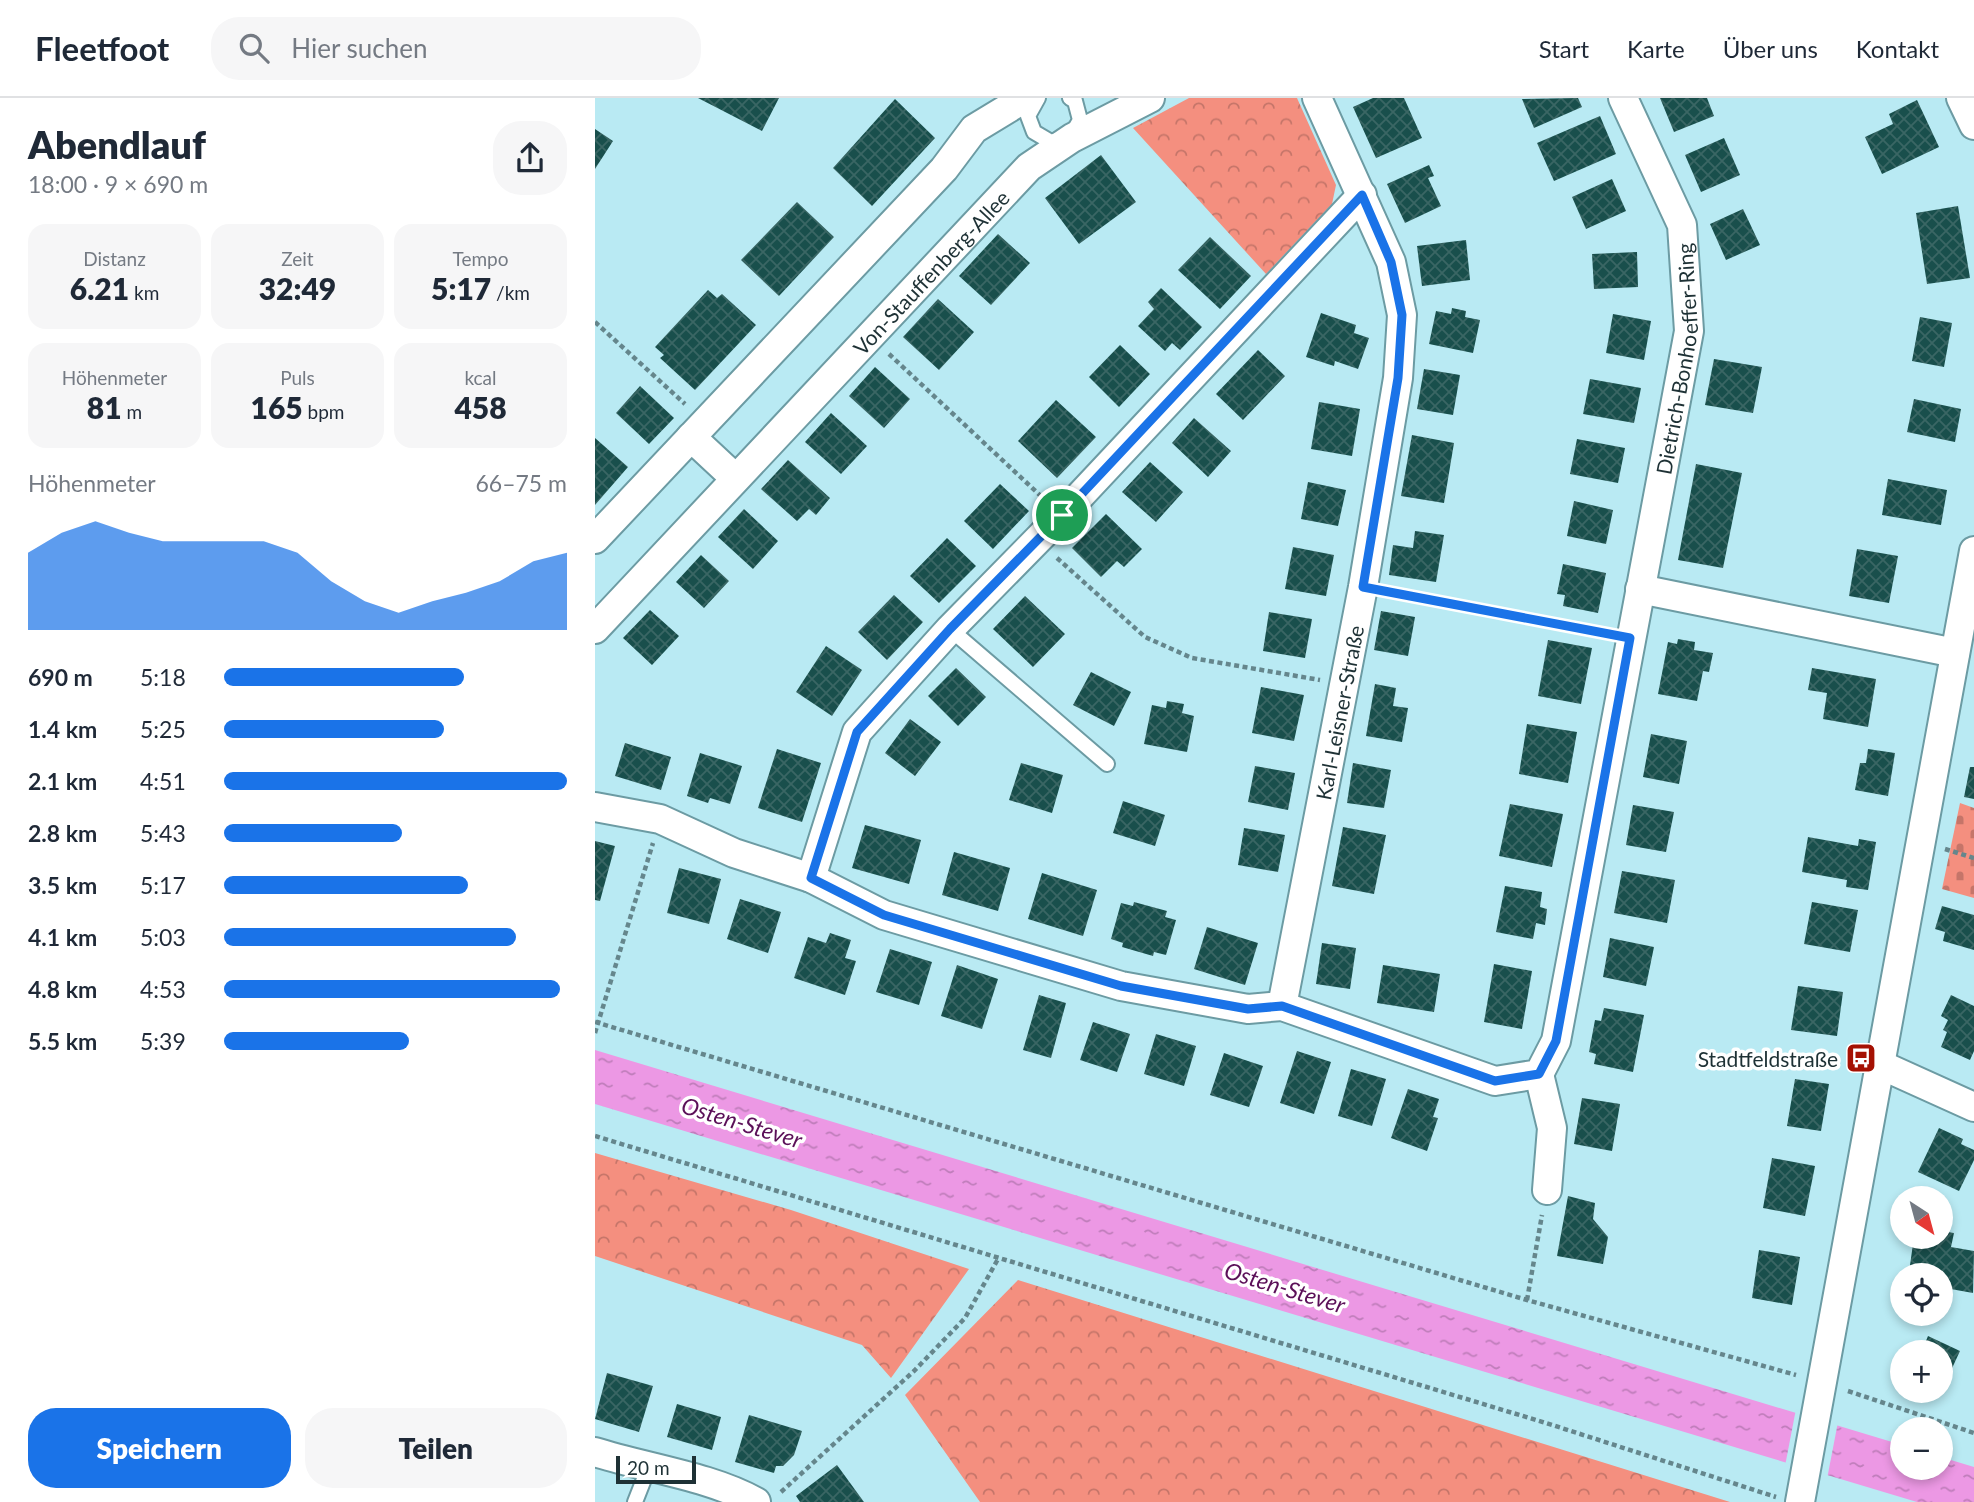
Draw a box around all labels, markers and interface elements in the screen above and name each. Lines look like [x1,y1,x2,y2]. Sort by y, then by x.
search box [211,17,701,80]
text: Fleetfoot [35,28,169,68]
icon: search [235,29,273,67]
text: Hier suchen [291,32,427,64]
text: Start [1539,34,1589,63]
text: Karte [1627,34,1685,63]
text: Über uns [1723,34,1818,63]
text: Kontakt [1856,34,1939,63]
text: Abendlauf [28,121,206,167]
button: share [493,121,567,195]
text: 18:00 · 9 × 690 m [28,170,208,198]
street label: Von-Stauffenberg-Allee [847,184,1014,359]
street label: Dietrich-Bonhoeffer-Ring [1650,242,1702,476]
text: Distanz [83,247,146,270]
text: Zeit [281,247,314,270]
text: Tempo [453,247,508,270]
text: 6.21 [70,270,129,306]
text: 32:49 [259,270,336,306]
text: 5:17 [431,270,491,306]
text: km [129,281,159,304]
text: /km [491,281,530,304]
text: Höhenmeter [62,366,167,389]
text: Puls [280,366,315,389]
text: kcal [464,366,497,389]
text: 81 [87,389,122,425]
text: 165 [251,389,303,425]
text: 458 [454,389,507,425]
text: m [122,400,142,423]
text: bpm [303,400,344,423]
text: Höhenmeter [28,469,156,497]
text: 66–75 m [475,469,567,497]
pin [1032,485,1092,545]
icon: arrive [1043,496,1081,534]
street label: Karl-Leisner-Straße [1310,623,1368,802]
text: 690 m [28,663,93,691]
text: 5:18 [140,663,186,691]
text: 1.4 km [28,715,97,743]
text: 5:25 [140,715,186,743]
text: 2.1 km [28,767,97,795]
text: 4:51 [140,767,186,795]
text: 2.8 km [28,819,97,847]
text: 5:43 [140,819,186,847]
text: 3.5 km [28,871,97,899]
text: 5:17 [140,871,186,899]
text: 4.1 km [28,923,97,951]
text: 5:03 [140,923,186,951]
text: 4.8 km [28,975,97,1003]
text: 4:53 [140,975,186,1003]
text: 5.5 km [28,1027,97,1055]
text: 5:39 [140,1027,186,1055]
bus stop icon: Stadtfeldstraße [1844,1041,1878,1075]
place label: Stadtfeldstraße [1698,1046,1838,1071]
water label: Osten-Stever [678,1090,807,1154]
north arrow [1890,1186,1953,1250]
map controls [1890,1186,1953,1480]
water label: Osten-Stever [1221,1255,1350,1319]
button: locate [1890,1263,1953,1326]
button: + [1890,1340,1953,1403]
button: Speichern [28,1408,291,1488]
button: Teilen [305,1408,567,1488]
button: − [1890,1417,1953,1480]
scale bar [616,1453,697,1485]
text: 20 m [627,1456,670,1479]

